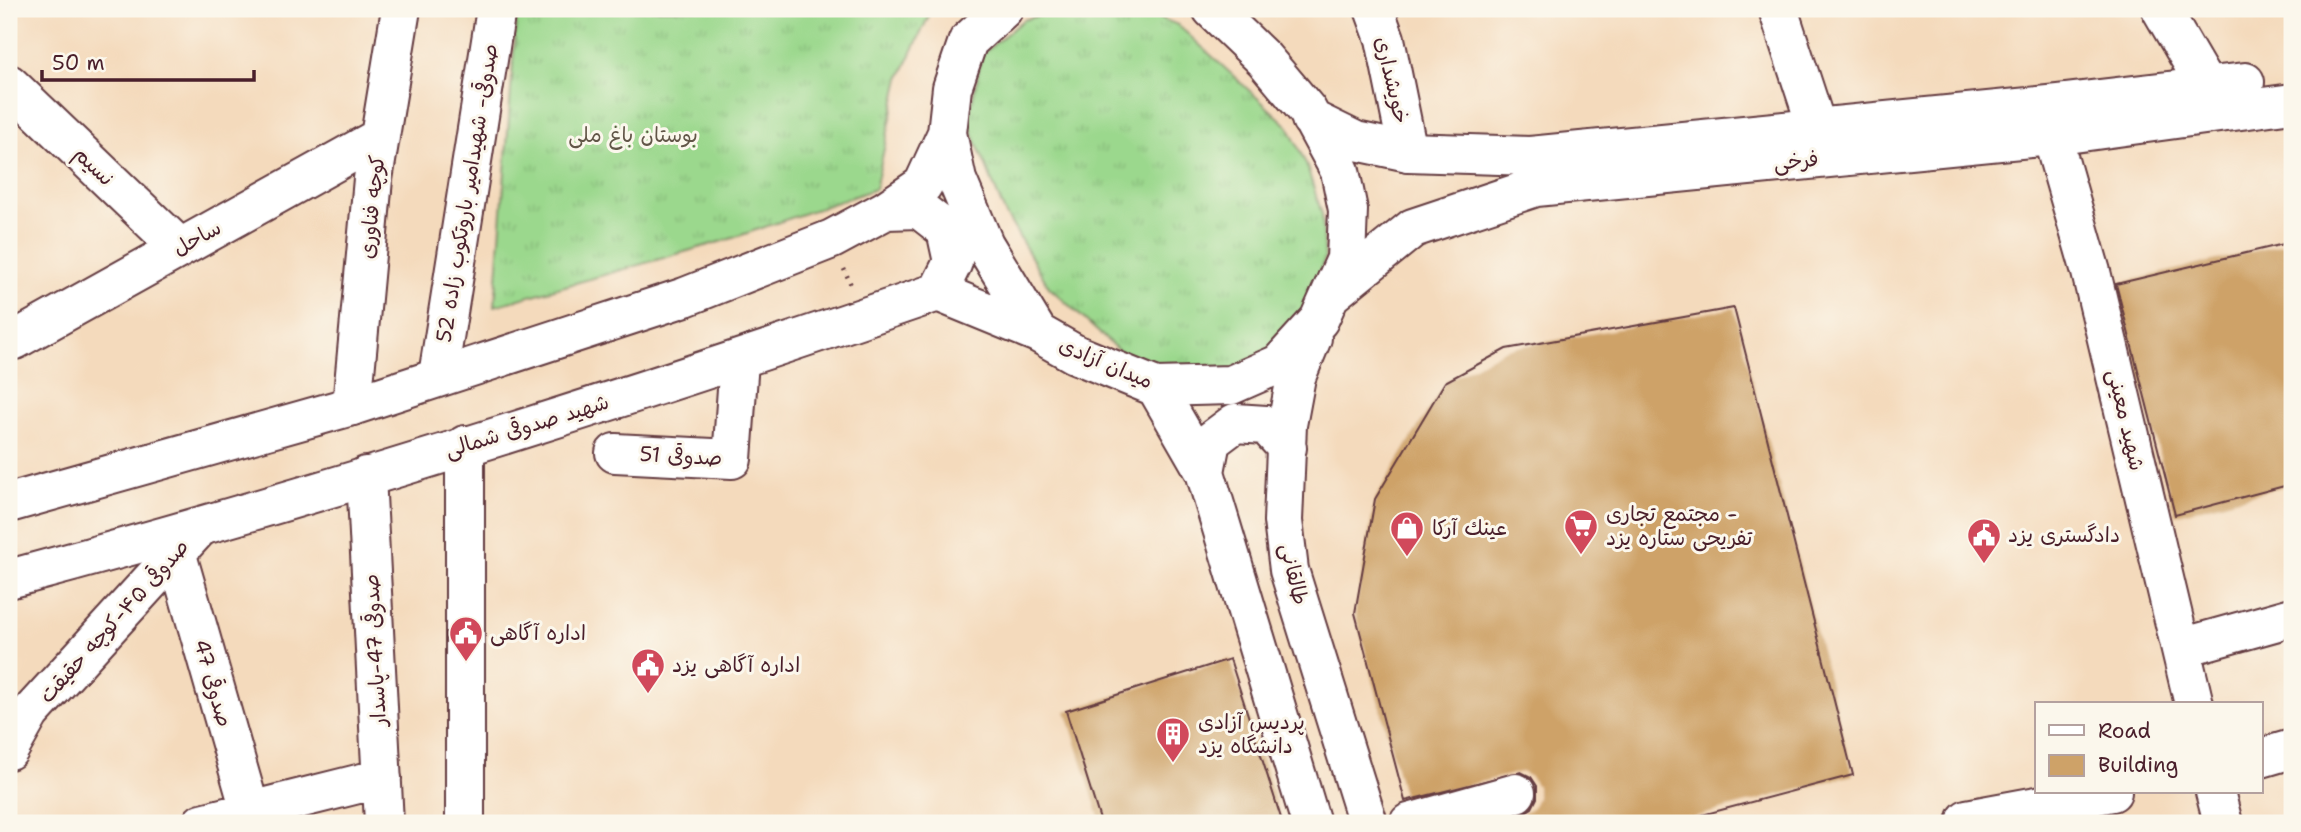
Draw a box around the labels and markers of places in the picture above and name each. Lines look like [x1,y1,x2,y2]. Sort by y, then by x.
place label: مجتمع تجاری - تفریحی ستاره یزد [1606,500,1753,552]
supermarket icon: مجتمع تجاری - تفریحی ستاره یزد [1562,507,1600,556]
shop icon: عينك آركا [1388,509,1426,558]
place label: عينك آركا [1432,514,1507,542]
public building icon: دادگستری یزد [1965,516,2003,565]
place label: دادگستری یزد [2008,521,2120,549]
public building icon: اداره آگاهی [447,614,485,663]
place label: اداره آگاهی [490,619,586,647]
public building icon: اداره آگاهی یزد [629,646,667,695]
place label: اداره آگاهی یزد [672,651,800,679]
place label: پردیس آزادی دانشگاه یزد [1198,708,1305,760]
building icon: پردیس آزادی دانشگاه یزد [1154,715,1192,764]

